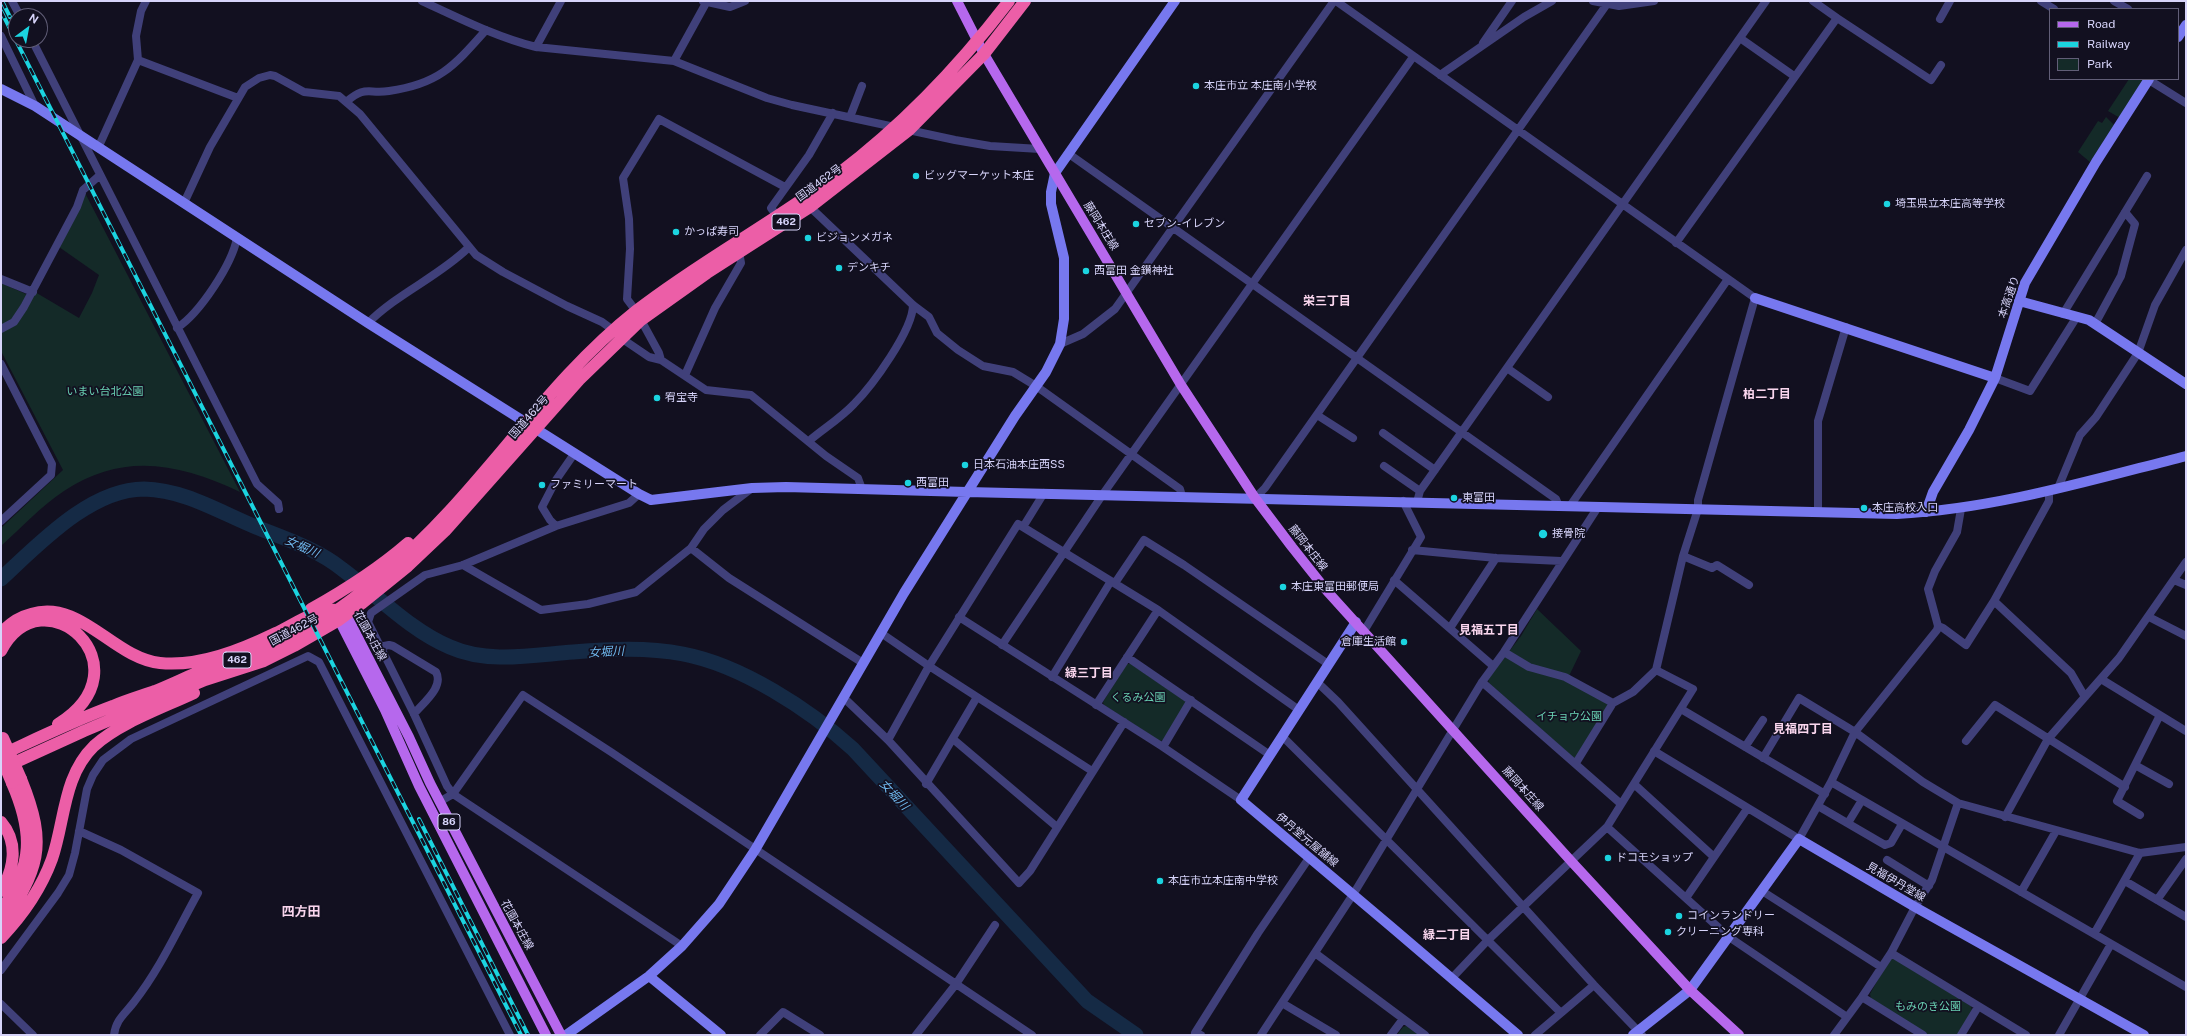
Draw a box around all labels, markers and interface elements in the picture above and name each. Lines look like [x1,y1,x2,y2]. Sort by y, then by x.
north arrow [8,8,48,48]
legend [2049,8,2179,80]
text: N [27,11,41,26]
text: Road [2087,17,2115,31]
text: Railway [2087,37,2130,51]
text: Park [2087,57,2113,71]
place label: 本庄市立 本庄南小学校 [1204,79,1317,93]
marker: 本庄市立 本庄南小学校 [1191,81,1201,91]
street label: 国道462号 [794,162,844,204]
place label: ビッグマーケット本庄 [924,169,1034,183]
marker: ビッグマーケット本庄 [911,171,921,181]
place label: 埼玉県立本庄高等学校 [1895,197,2005,211]
street label: 藤岡本庄線 [1081,199,1121,253]
marker: 埼玉県立本庄高等学校 [1882,199,1892,209]
road number: 462 [772,214,800,230]
place label: セブン-イレブン [1144,217,1225,231]
marker: セブン-イレブン [1131,219,1141,229]
place label: かっぱ寿司 [684,225,739,239]
marker: かっぱ寿司 [671,227,681,237]
place label: ビジョンメガネ [816,231,893,245]
marker: ビジョンメガネ [803,233,813,243]
place label: デンキチ [847,261,891,275]
marker: デンキチ [834,263,844,273]
place label: 西富田 金鑚神社 [1094,264,1174,278]
marker: 西富田 金鑚神社 [1081,266,1091,276]
street label: 本高通り [1996,274,2022,320]
district label: 栄三丁目 [1303,294,1351,308]
park label: いまい台北公園 [67,385,143,399]
district label: 柏二丁目 [1743,387,1791,401]
place label: 宥宝寺 [665,391,698,405]
street label: 国道462号 [507,393,551,441]
marker: 宥宝寺 [652,393,662,403]
place label: 日本石油本庄西SS [973,458,1065,472]
marker: 日本石油本庄西SS [960,460,970,470]
place label: 西富田 [916,476,949,490]
place label: ファミリーマート [550,478,638,492]
marker: 西富田 [903,478,913,488]
marker: ファミリーマート [537,480,547,490]
place label: 東富田 [1462,491,1495,505]
marker: 東富田 [1449,493,1459,503]
place label: 本庄高校入口 [1872,501,1938,515]
marker: 本庄高校入口 [1859,503,1869,513]
street label: 藤岡本庄線 [1286,522,1330,574]
place label: 接骨院 [1552,527,1585,541]
marker: 接骨院 [1537,528,1549,540]
water label: 女堀川 [283,533,321,561]
place label: 本庄東富田郵便局 [1291,580,1379,594]
marker: 本庄東富田郵便局 [1278,582,1288,592]
street label: 花園本庄線 [351,609,389,663]
street label: 国道462号 [267,612,321,648]
district label: 見福五丁目 [1459,623,1519,637]
place label: 倉庫生活館 [1341,635,1396,649]
marker: 倉庫生活館 [1399,637,1409,647]
water label: 女堀川 [588,644,624,660]
road number: 462 [223,652,251,668]
district label: 緑三丁目 [1065,666,1113,680]
park label: くるみ公園 [1111,691,1165,705]
park label: イチョウ公園 [1536,710,1602,724]
district label: 見福四丁目 [1773,722,1833,736]
street label: 藤岡本庄線 [1500,764,1546,814]
water label: 女堀川 [876,777,912,813]
street label: 伊丹堂元屋舗線 [1273,810,1341,870]
road number: 86 [438,814,460,830]
place label: ドコモショップ [1616,851,1693,865]
marker: ドコモショップ [1603,853,1613,863]
street label: 見福伊丹堂線 [1864,860,1928,904]
place label: 本庄市立本庄南中学校 [1168,874,1278,888]
marker: 本庄市立本庄南中学校 [1155,876,1165,886]
street label: 花園本庄線 [498,898,536,952]
district label: 四方田 [282,904,320,920]
place label: コインランドリー [1687,909,1775,923]
marker: コインランドリー [1674,911,1684,921]
place label: クリーニング専科 [1676,925,1764,939]
marker: クリーニング専科 [1663,927,1673,937]
district label: 緑二丁目 [1423,928,1471,942]
park label: もみのき公園 [1895,1000,1961,1014]

